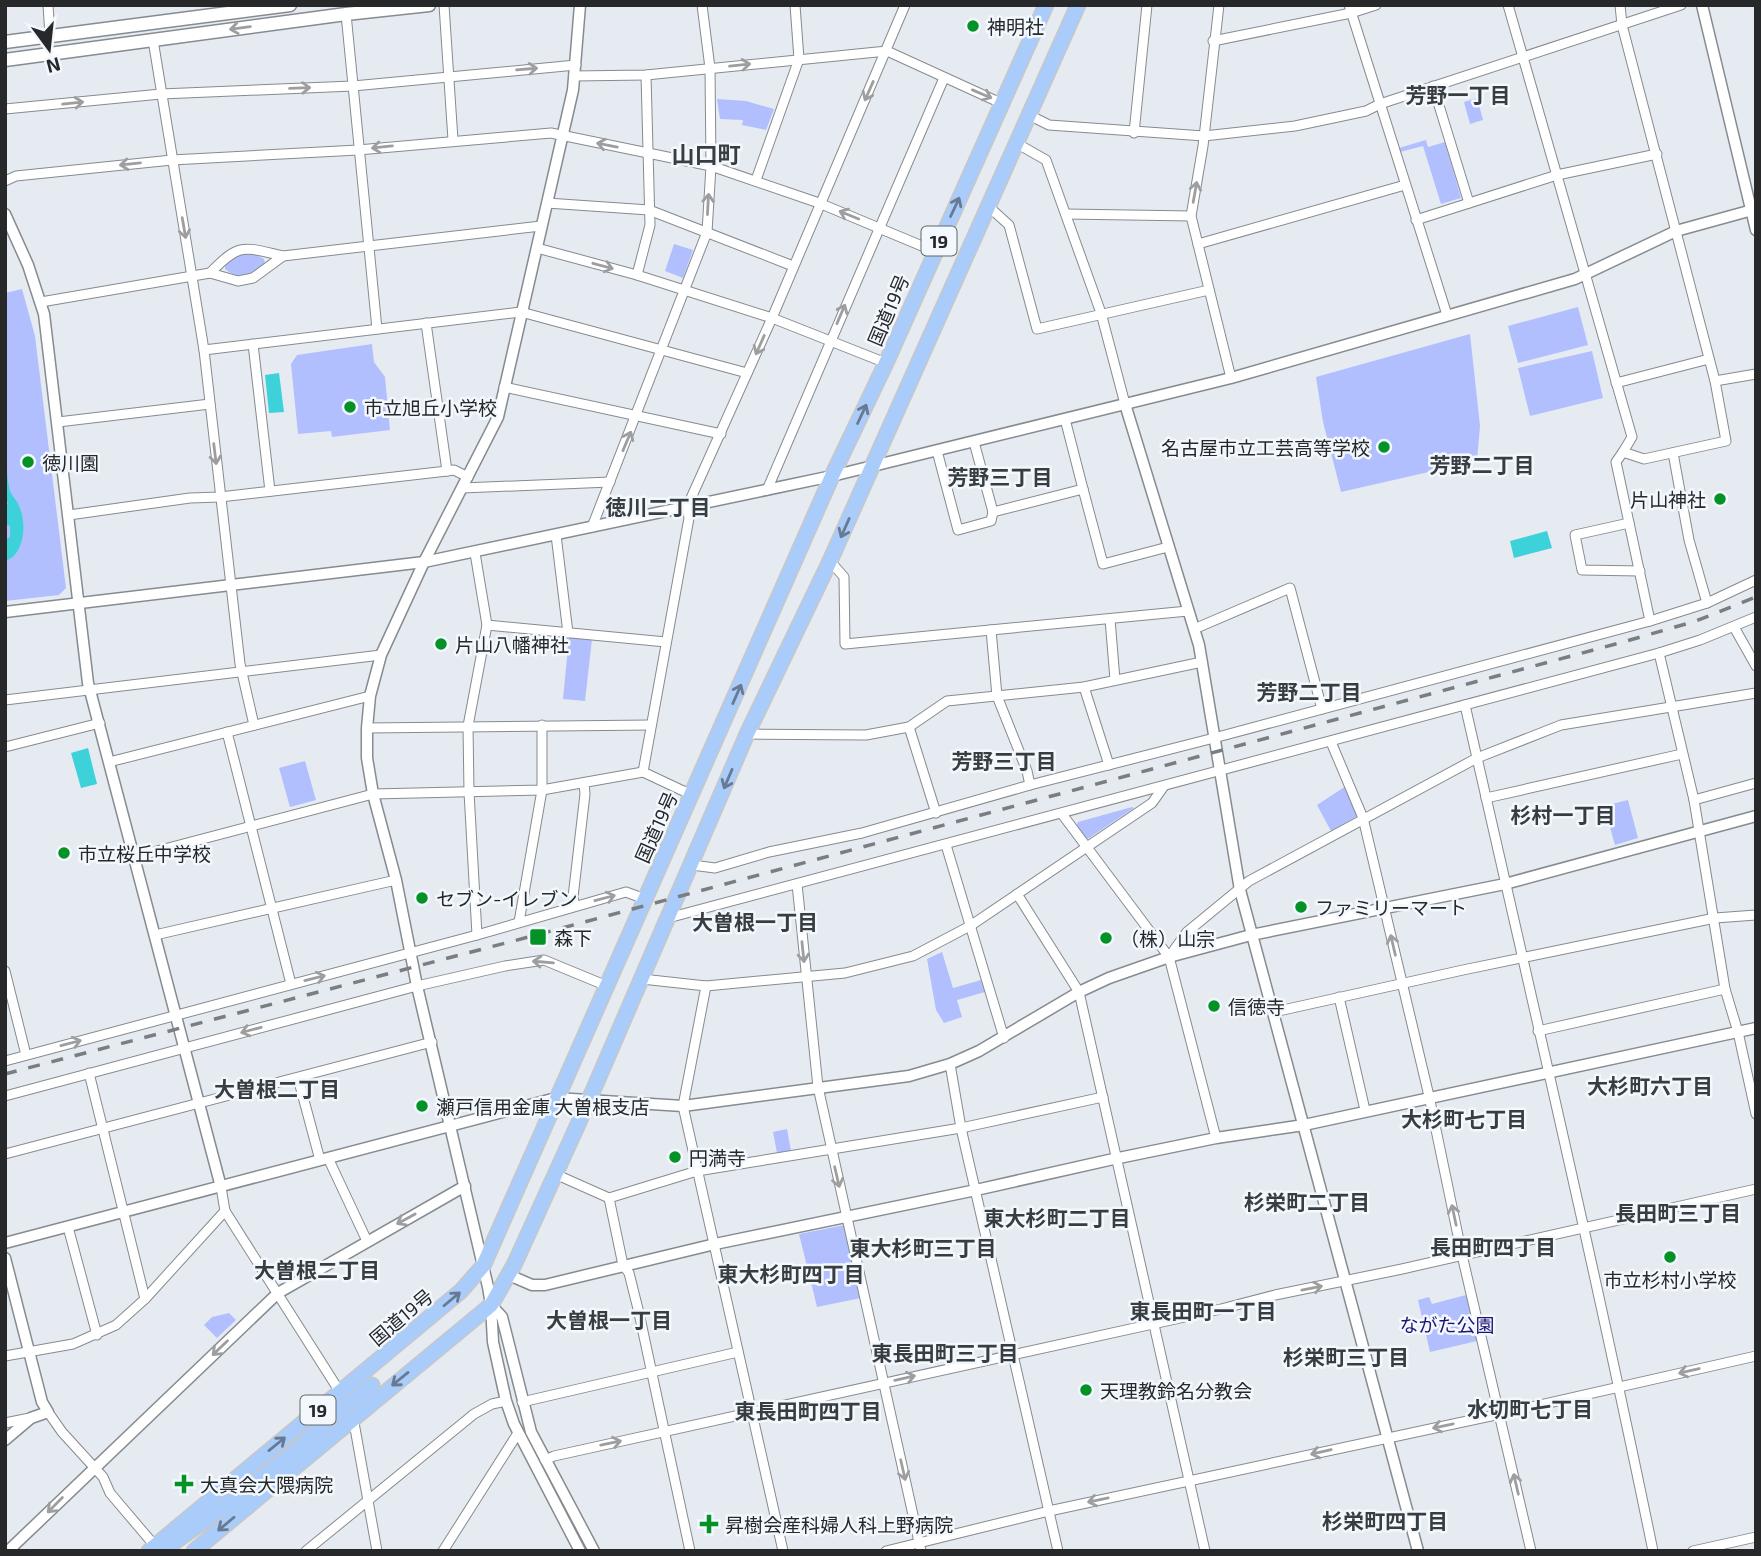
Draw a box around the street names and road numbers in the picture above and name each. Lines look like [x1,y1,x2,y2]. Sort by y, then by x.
road number: 19 [922,227,956,256]
street label: 国道19号 [863,271,913,349]
street label: 国道19号 [630,788,682,866]
street label: 国道19号 [365,1284,437,1350]
road number: 19 [300,1395,336,1424]

